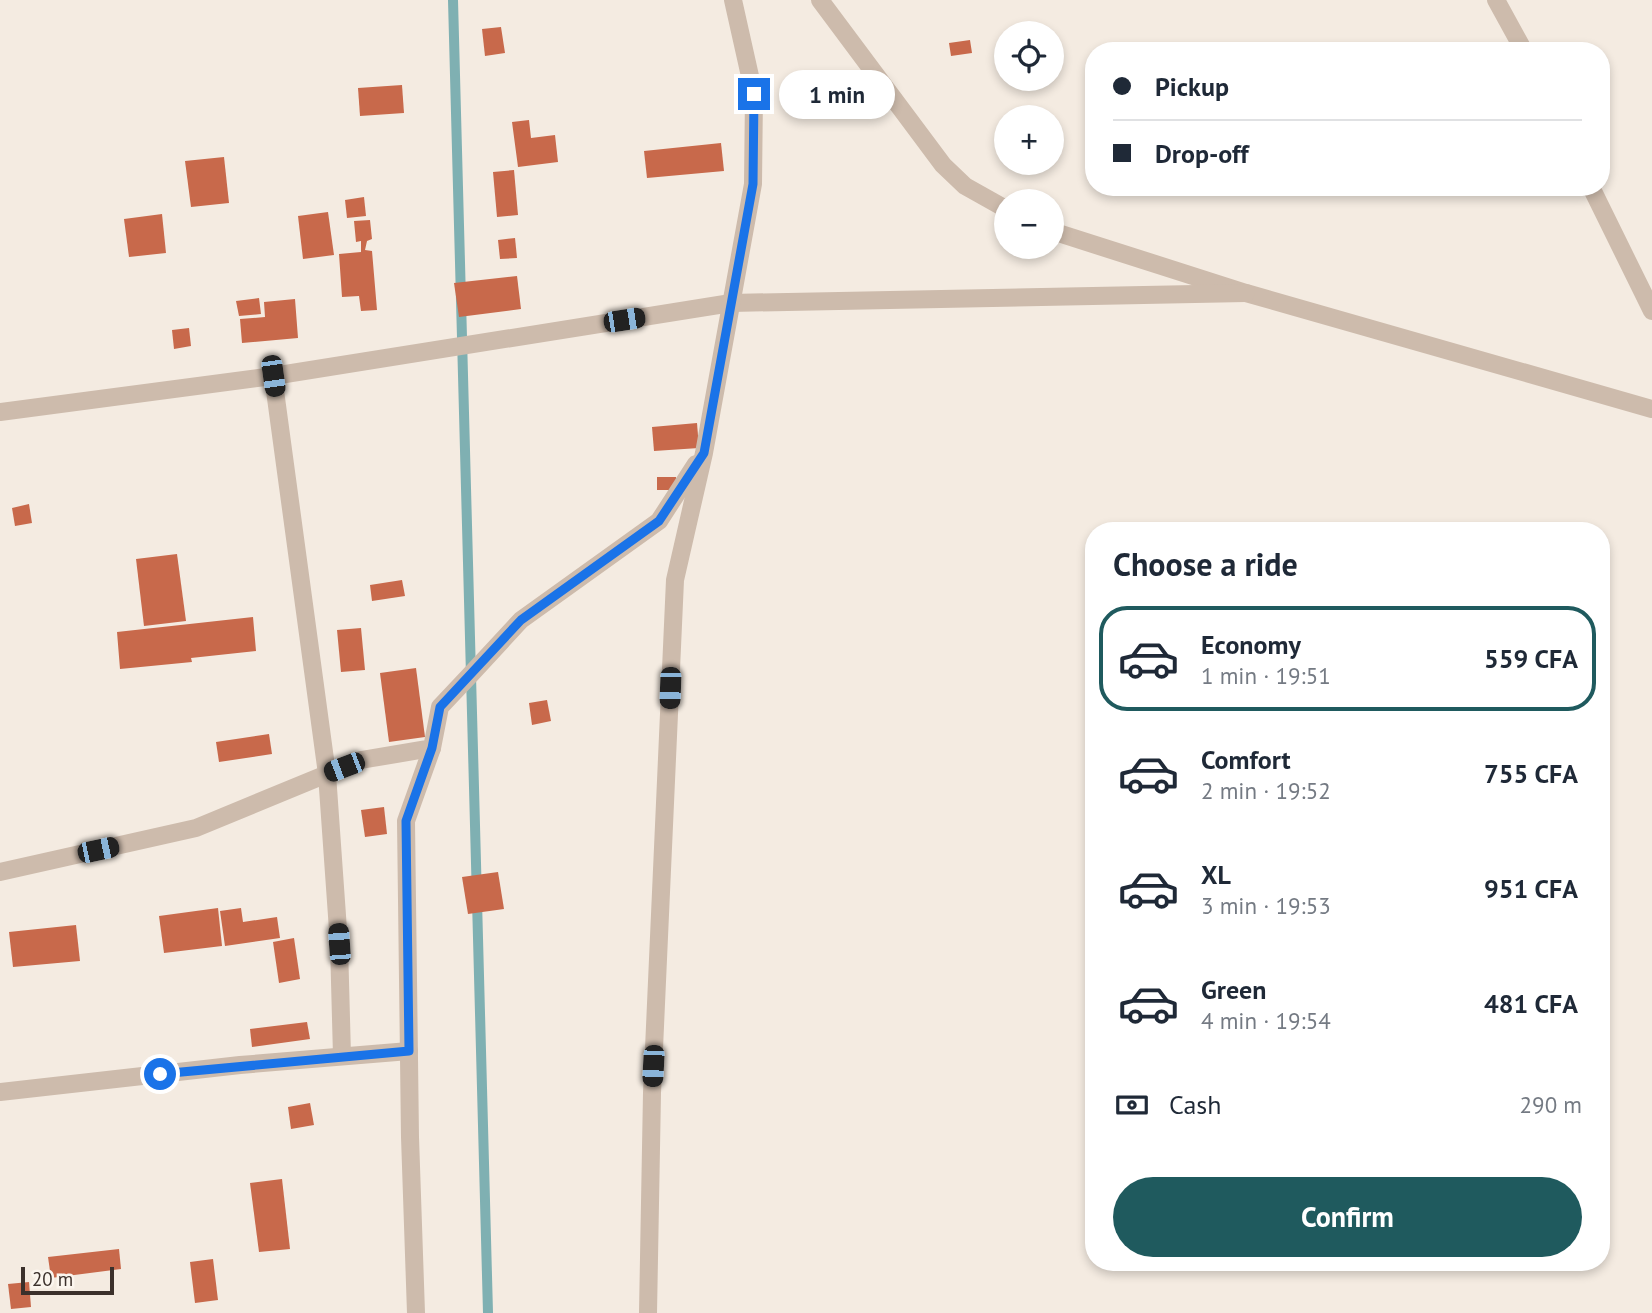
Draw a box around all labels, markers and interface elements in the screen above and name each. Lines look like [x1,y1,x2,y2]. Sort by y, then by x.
map controls [994,21,1064,259]
button: locate [994,21,1064,91]
callout: 1 min [778,70,894,119]
text: Pickup [1155,70,1229,103]
route end [738,78,770,110]
text: 1 min [809,80,865,109]
button: + [994,105,1064,175]
text: Drop-off [1155,137,1249,170]
button: − [994,189,1064,259]
car [602,306,647,334]
car [260,354,287,398]
text: Choose a ride [1113,543,1298,585]
icon: car [1117,627,1180,690]
text: Economy [1201,628,1301,661]
text: 559 CFA [1484,642,1578,675]
text: 1 min · 19:51 [1201,661,1331,690]
car [659,667,682,709]
icon: car [1117,742,1180,805]
text: Comfort [1201,743,1291,776]
car [321,750,368,784]
text: 755 CFA [1484,757,1578,790]
text: 2 min · 19:52 [1201,776,1331,805]
car [76,835,121,865]
icon: car [1117,857,1180,920]
text: XL [1201,858,1231,891]
text: 951 CFA [1484,872,1578,905]
text: 3 min · 19:53 [1201,891,1331,920]
car [328,922,351,966]
icon: car [1117,972,1180,1035]
text: Green [1201,973,1266,1006]
text: 481 CFA [1484,987,1578,1020]
text: 4 min · 19:54 [1201,1006,1331,1035]
car [642,1044,665,1088]
route start [144,1058,176,1090]
icon: cash [1113,1086,1151,1124]
text: Cash [1169,1088,1221,1121]
text: 290 m [1520,1090,1582,1119]
button: Confirm [1113,1177,1582,1257]
scale bar [21,1264,114,1296]
text: 20 m [32,1267,73,1291]

